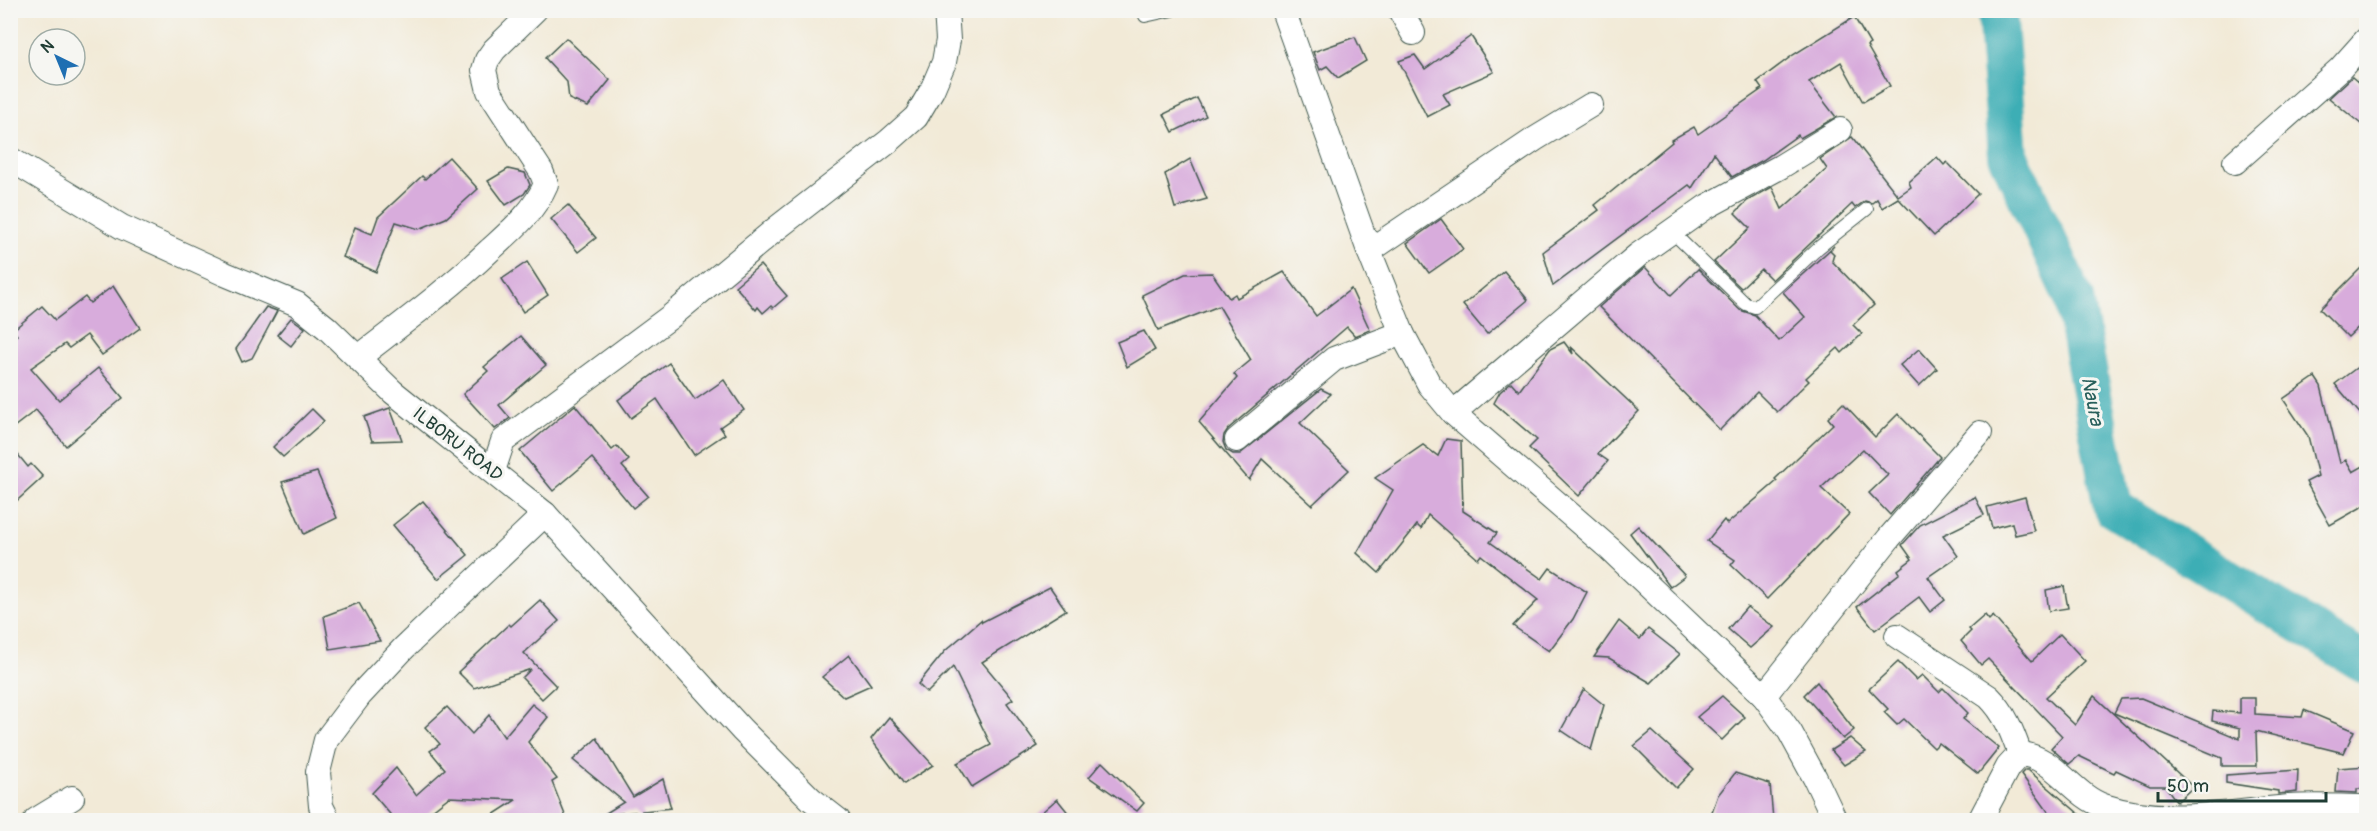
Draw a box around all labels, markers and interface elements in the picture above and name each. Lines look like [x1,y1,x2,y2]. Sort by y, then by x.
north arrow [27,27,87,87]
text: N [37,36,58,58]
water label: Naura [2076,375,2110,429]
street label: ILBORU ROAD [408,402,507,487]
scale bar [2158,765,2326,803]
text: 50 m [2167,775,2209,798]

